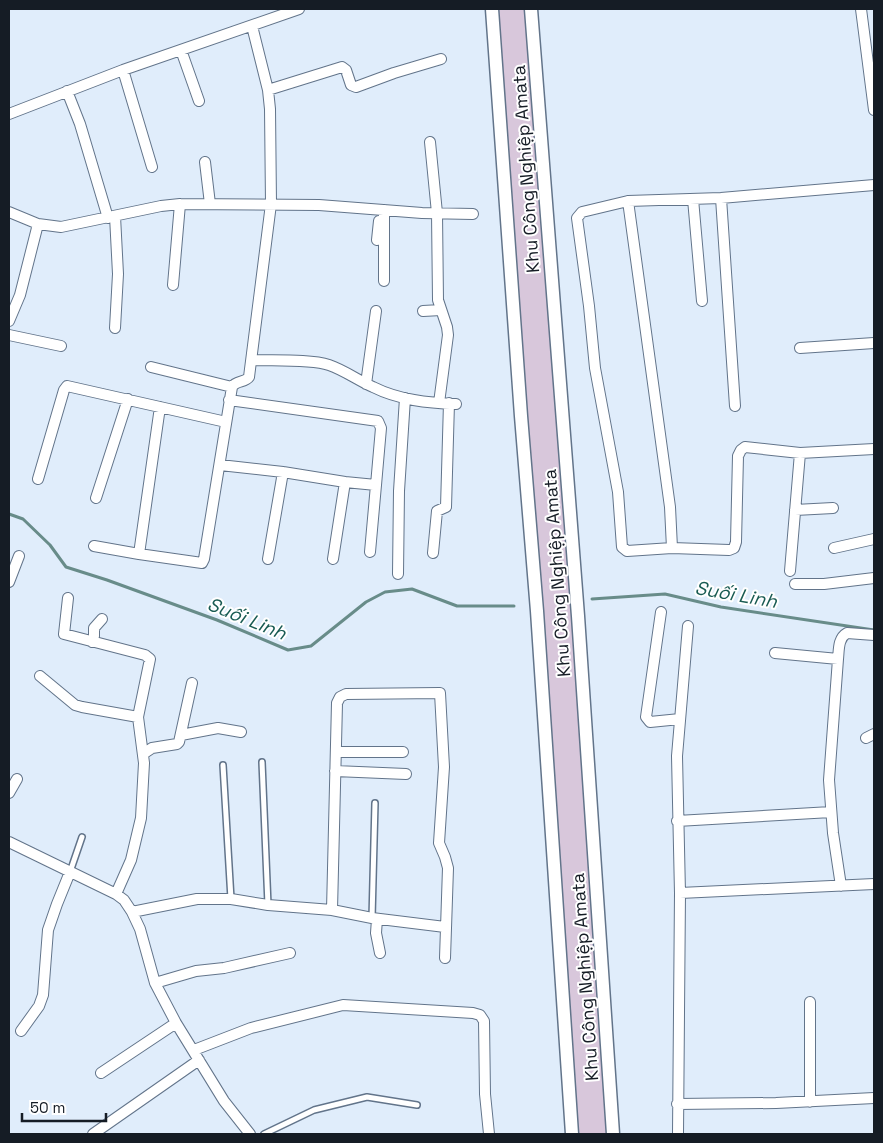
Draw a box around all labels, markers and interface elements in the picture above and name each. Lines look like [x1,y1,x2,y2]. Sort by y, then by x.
street label: Khu Công Nghiệp Amata [507,64,544,274]
street label: Khu Công Nghiệp Amata [538,468,575,678]
water label: Suối Linh [693,575,779,614]
water label: Suối Linh [204,591,290,646]
street label: Khu Công Nghiệp Amata [566,872,603,1082]
scale bar [22,1090,106,1122]
text: 50 m [30,1098,65,1117]

